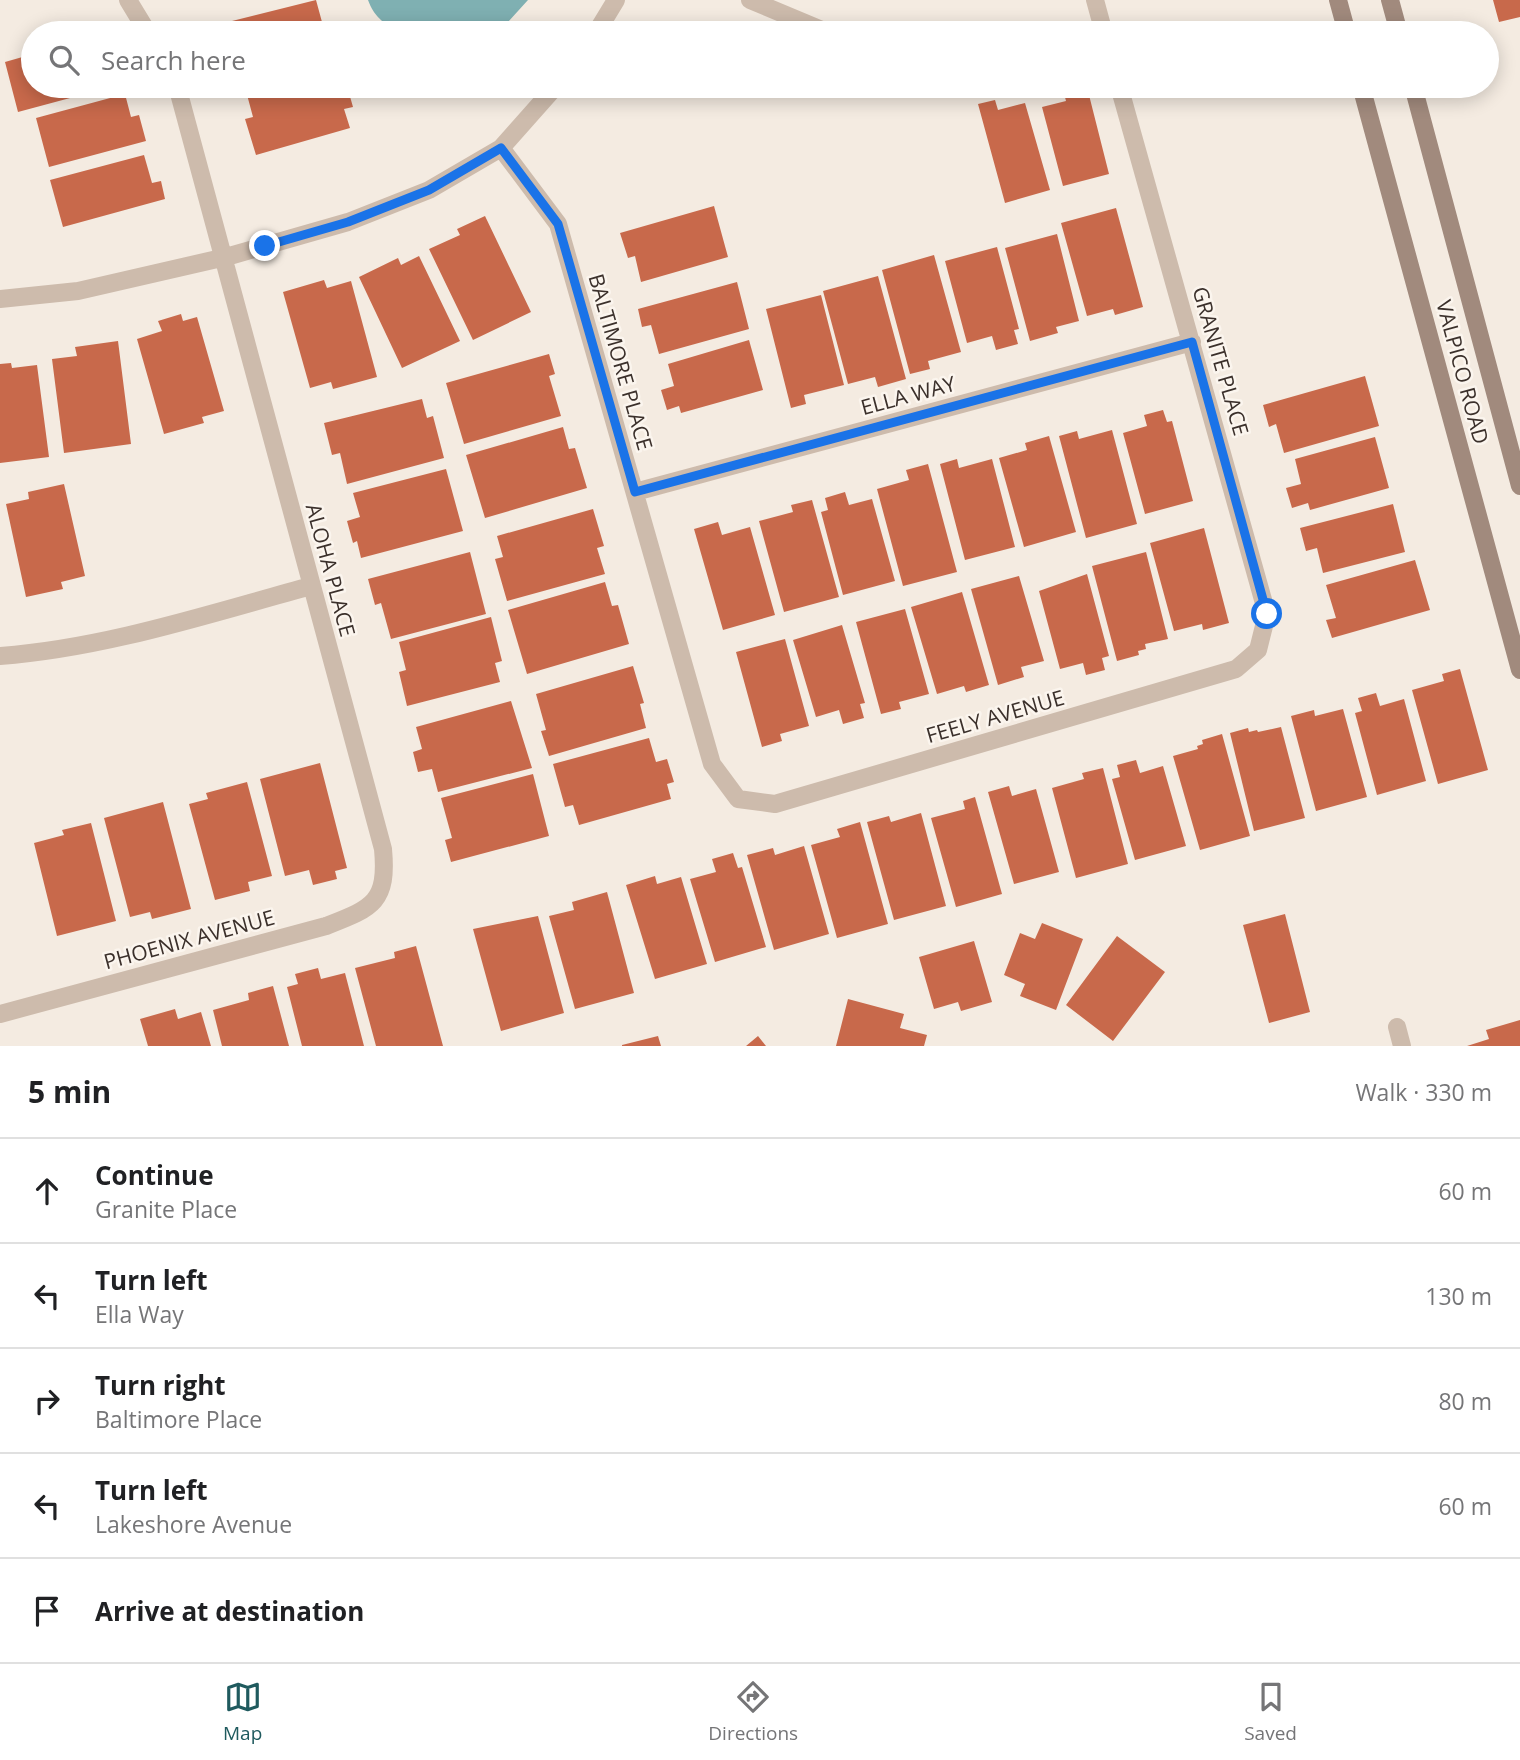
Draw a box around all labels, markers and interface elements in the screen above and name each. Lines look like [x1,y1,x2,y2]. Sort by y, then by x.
search box [21,21,1499,98]
icon: search [45,41,83,79]
text: Search here [101,42,246,78]
route end [249,230,280,261]
street label: BALTIMORE PLACE [582,271,660,453]
street label: GRANITE PLACE [1186,283,1256,439]
street label: VALPICO ROAD [1430,297,1496,447]
street label: ELLA WAY [858,369,959,421]
street label: ALOHA PLACE [300,500,362,640]
route start [1251,598,1282,629]
street label: FEELY AVENUE [923,683,1067,749]
street label: PHOENIX AVENUE [101,903,277,975]
text: 5 min [28,1071,111,1112]
text: Walk · 330 m [1355,1076,1492,1108]
text: Continue [95,1157,214,1193]
icon: ahead [28,1172,66,1210]
text: 60 m [1438,1175,1492,1207]
text: Granite Place [95,1193,237,1225]
text: Turn left [95,1262,207,1298]
icon: left [28,1277,66,1315]
text: 130 m [1425,1280,1492,1312]
text: Ella Way [95,1298,184,1330]
text: Turn right [95,1367,226,1403]
icon: right [28,1382,66,1420]
text: 80 m [1438,1385,1492,1417]
text: Baltimore Place [95,1403,262,1435]
text: Turn left [95,1472,207,1508]
icon: left [28,1487,66,1525]
text: 60 m [1438,1490,1492,1522]
text: Lakeshore Avenue [95,1508,292,1540]
icon: arrive [28,1592,66,1630]
text: Arrive at destination [95,1593,364,1629]
tab: Map [223,1678,262,1746]
tab: Directions [708,1678,798,1746]
tab: Saved [1244,1678,1297,1746]

